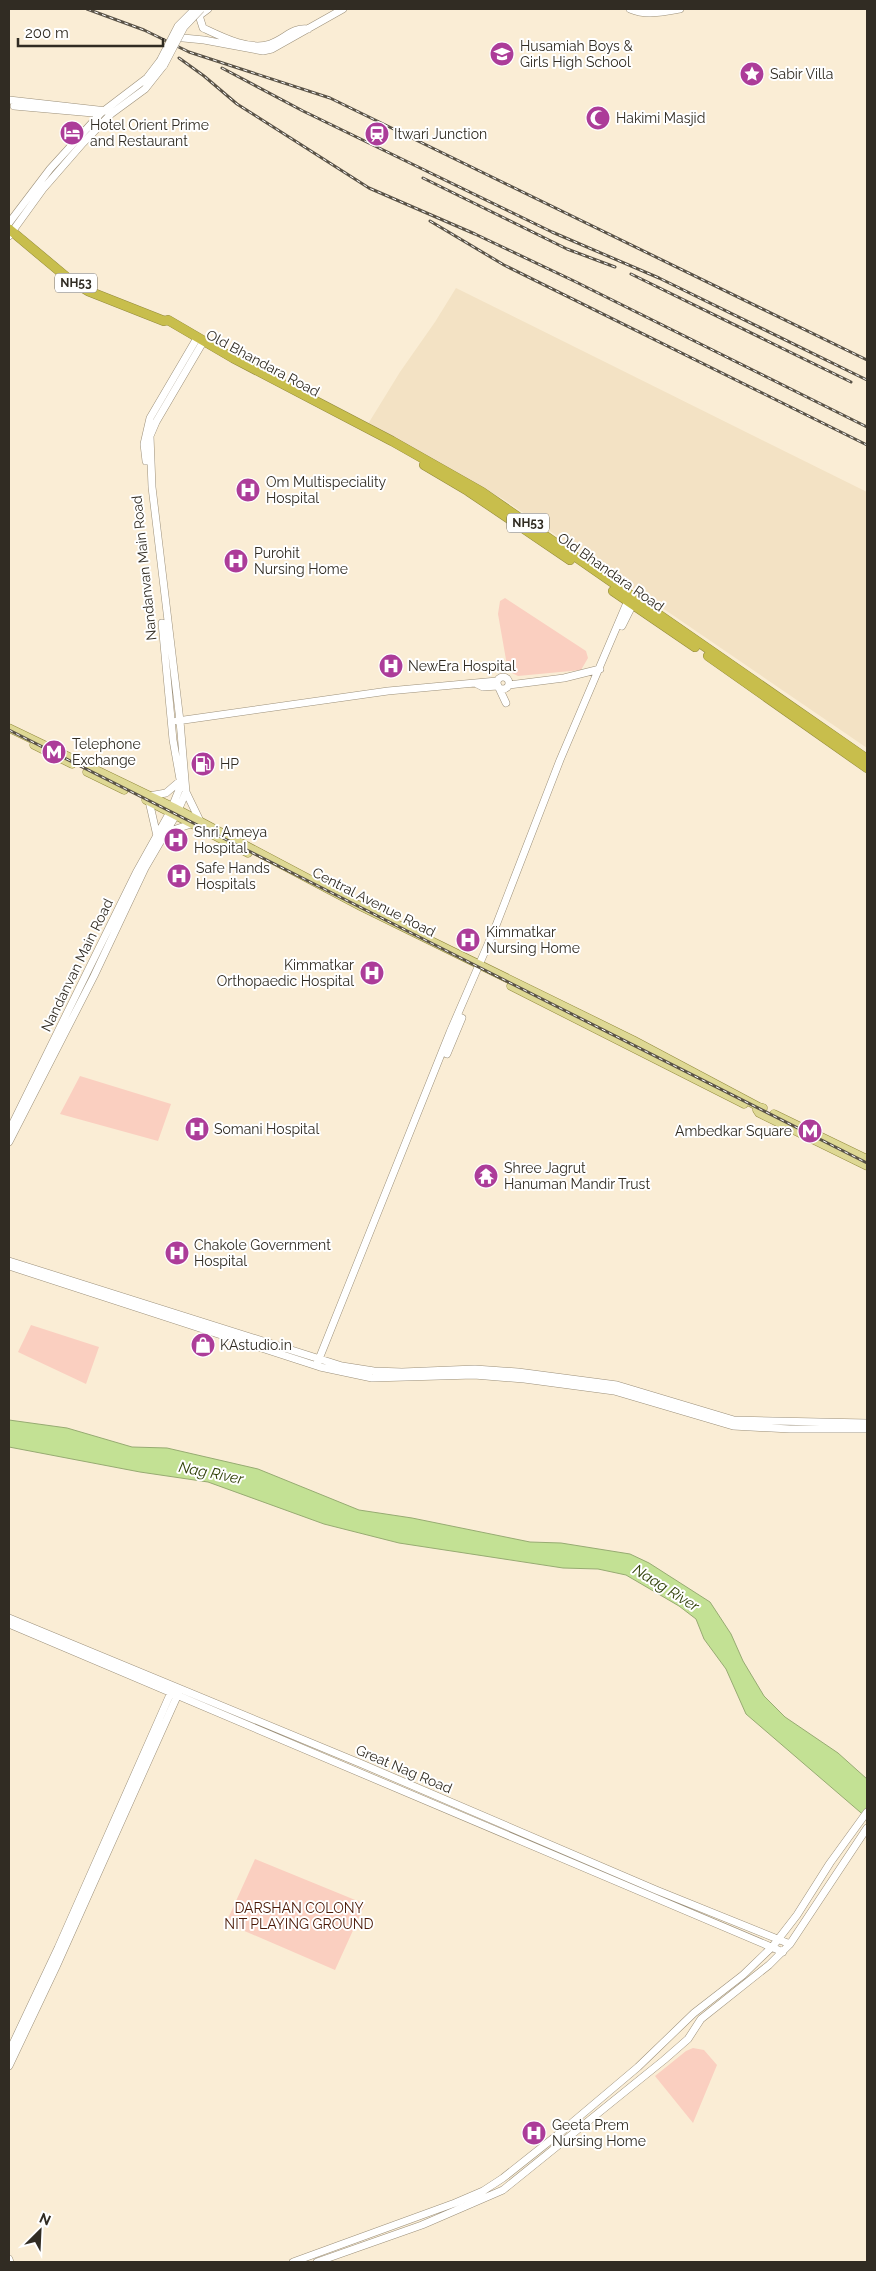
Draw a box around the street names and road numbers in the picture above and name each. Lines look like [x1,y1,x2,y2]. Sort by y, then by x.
road number: NH53 [55,274,97,292]
street label: Old Bhandara Road [204,326,322,400]
street label: Nandanvan Main Road [128,495,160,641]
road number: NH53 [507,514,549,532]
street label: Old Bhandara Road [555,529,667,615]
street label: Central Avenue Road [310,864,438,940]
street label: Nandanvan Main Road [38,896,116,1034]
street label: Great Nag Road [353,1742,455,1796]

